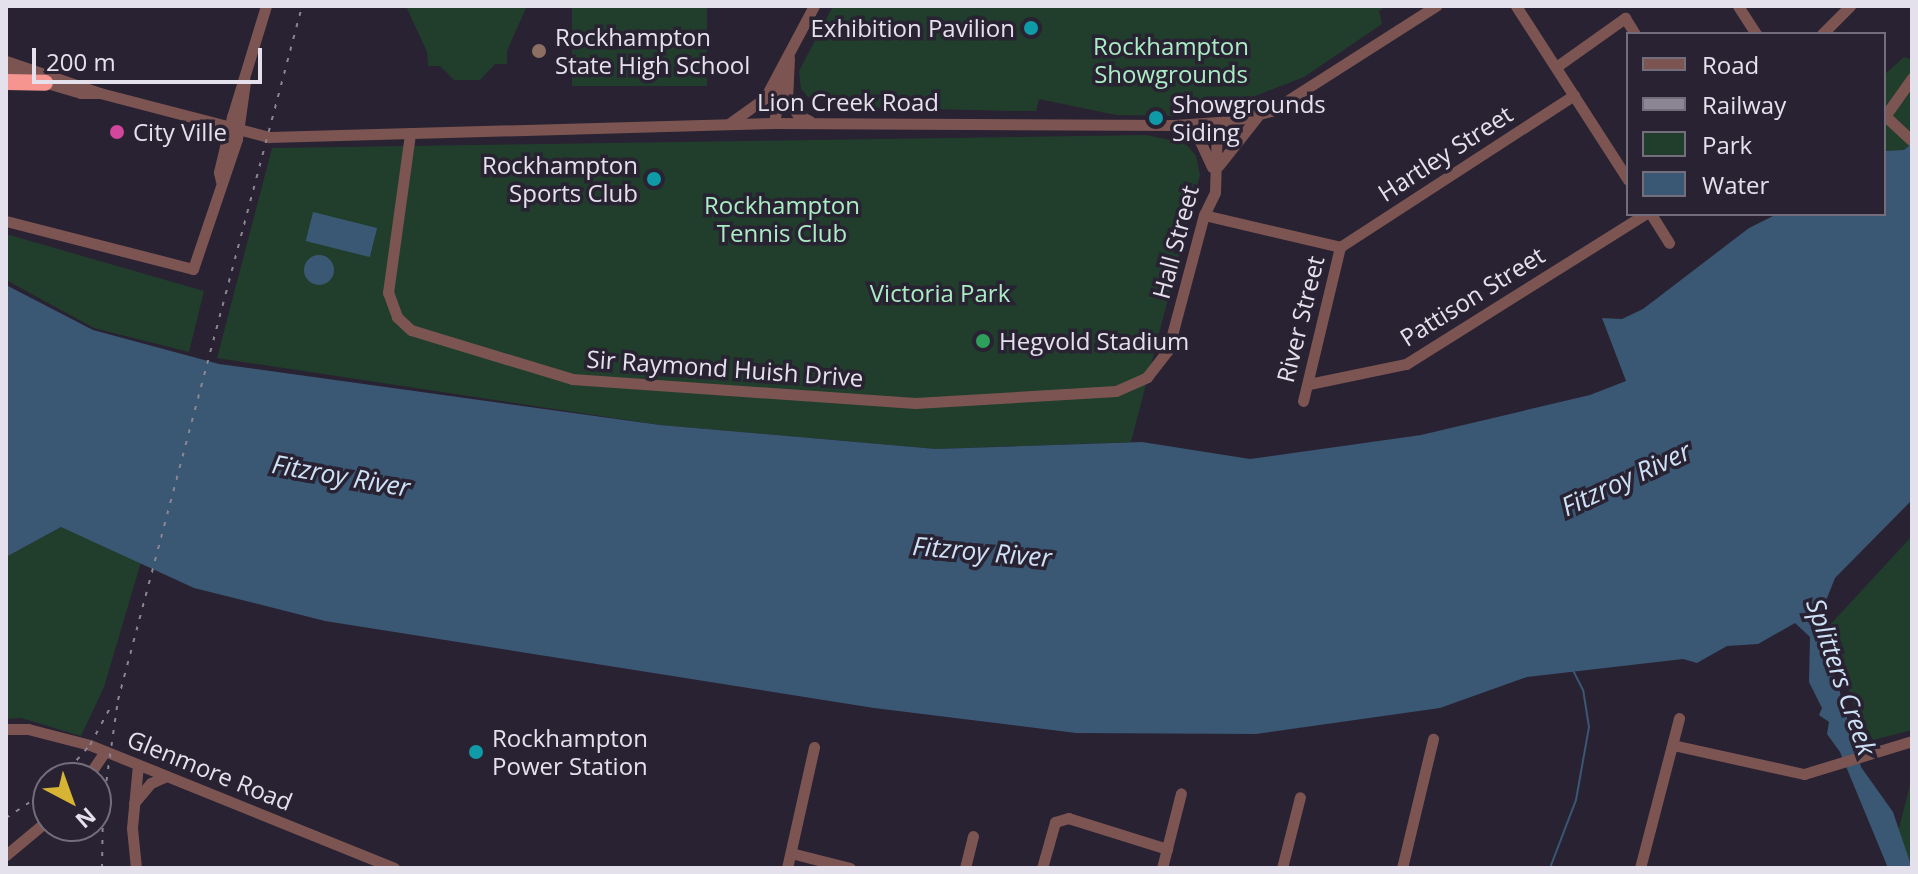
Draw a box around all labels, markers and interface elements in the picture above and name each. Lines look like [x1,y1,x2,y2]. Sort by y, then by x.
place label: Exhibition Pavilion [810,14,1015,42]
marker: Exhibition Pavilion [1022,19,1040,37]
place label: Rockhampton State High School [555,23,750,79]
scale bar [36,32,266,82]
park label: Rockhampton Showgrounds [1093,32,1249,88]
legend [1626,32,1886,216]
marker: Rockhampton State High School [530,42,548,60]
text: 200 m [46,45,116,78]
text: Road [1702,48,1759,81]
street label: Lion Creek Road [757,88,939,116]
text: Railway [1702,88,1786,121]
place label: Showgrounds Siding [1172,90,1326,146]
street label: Hartley Street [1372,99,1518,207]
marker: Showgrounds Siding [1147,109,1165,127]
place label: City Ville [133,118,227,146]
marker: City Ville [108,123,126,141]
text: Park [1702,128,1752,161]
place label: Rockhampton Sports Club [482,151,638,207]
text: Water [1702,168,1769,201]
marker: Rockhampton Sports Club [645,170,663,188]
street label: Hall Street [1146,182,1204,302]
park label: Rockhampton Tennis Club [704,191,860,247]
street label: Pattison Street [1394,240,1550,352]
street label: River Street [1270,253,1330,385]
park label: Victoria Park [870,279,1010,307]
place label: Hegvold Stadium [999,327,1189,355]
marker: Hegvold Stadium [974,332,992,350]
street label: Sir Raymond Huish Drive [586,344,864,392]
water label: Fitzroy River [1556,435,1696,523]
water label: Fitzroy River [270,449,412,503]
water label: Fitzroy River [911,530,1053,574]
water label: Splitters Creek [1800,595,1882,759]
street label: Glenmore Road [123,724,297,816]
place label: Rockhampton Power Station [492,724,648,780]
marker: Rockhampton Power Station [467,743,485,761]
north arrow [32,762,112,842]
text: N [70,801,103,836]

